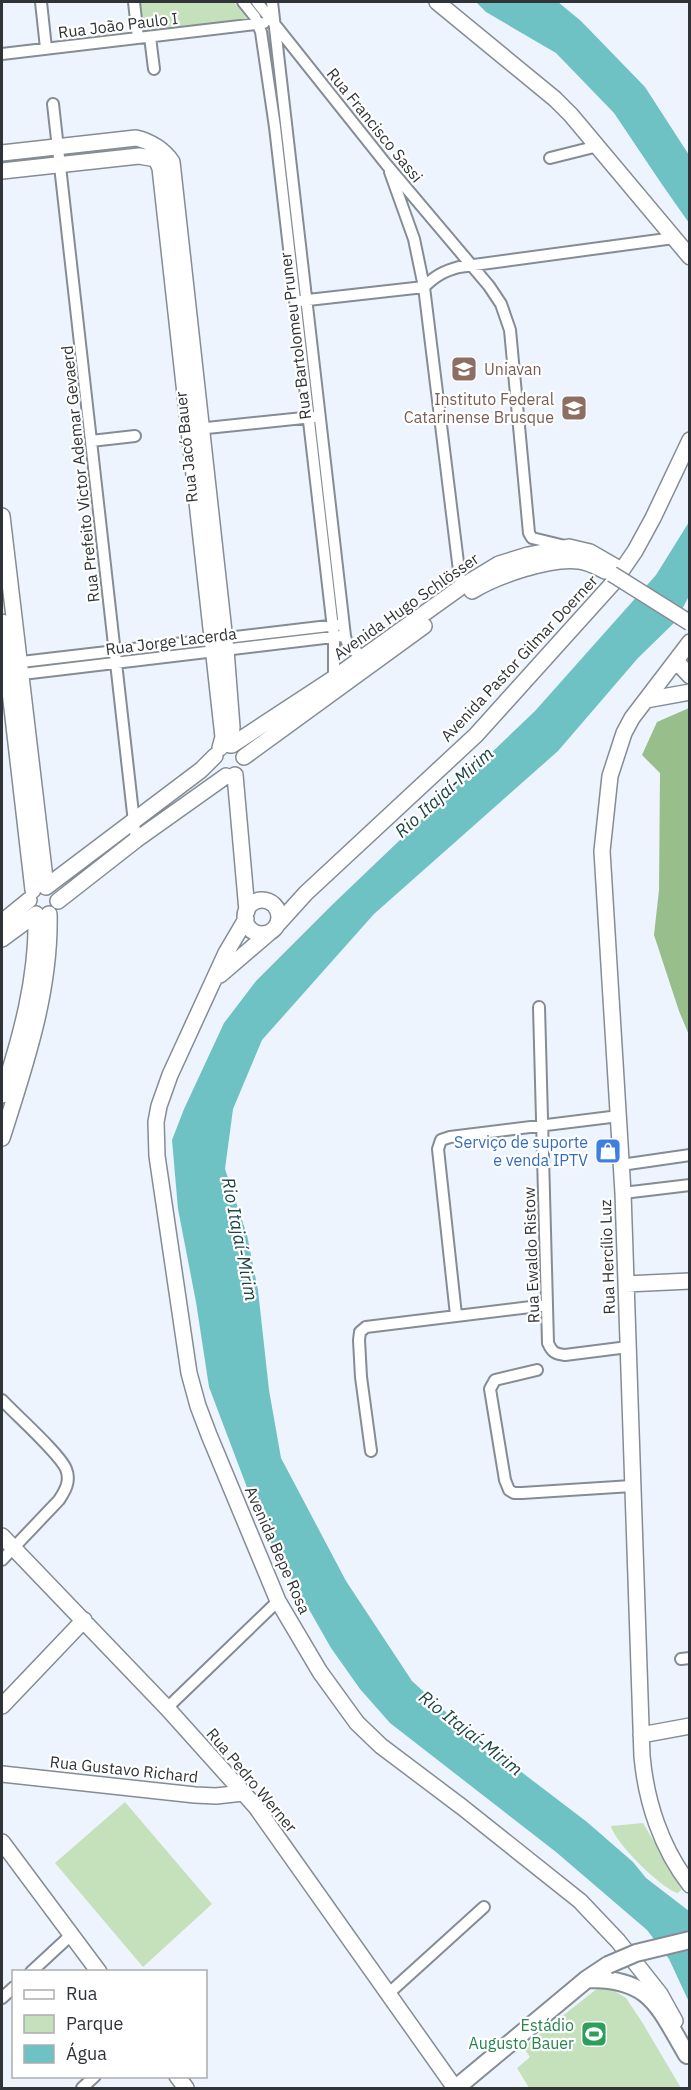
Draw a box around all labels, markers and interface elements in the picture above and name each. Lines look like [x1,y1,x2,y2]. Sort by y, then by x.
street label: Rua João Paulo I [57,8,179,42]
street label: Rua Francisco Sassi [323,64,427,186]
street label: Rua Bartolomeu Pruner [275,251,315,421]
street label: Rua Prefeito Victor Ademar Gevaerd [57,345,103,603]
school or university icon: Uniavan [449,354,479,384]
place label: Uniavan [484,359,542,379]
place label: Instituto Federal Catarinense Brusque [404,389,554,427]
street label: Rua Jacó Bauer [170,390,202,504]
school or university icon: Instituto Federal Catarinense Brusque [559,393,589,423]
street label: Avenida Hugo Schlösser [330,548,483,664]
street label: Avenida Pastor Gilmar Doerner [436,570,602,746]
street label: Rua Jorge Lacerda [104,623,238,659]
water label: Rio Itajaí-Mirim [390,742,498,842]
place label: Serviço de suporte e venda IPTV [454,1132,588,1170]
shop icon: Serviço de suporte e venda IPTV [593,1136,623,1166]
water label: Rio Itajaí-Mirim [217,1175,263,1303]
street label: Rua Ewaldo Ristow [519,1186,543,1324]
street label: Rua Hercílio Luz [595,1199,619,1315]
street label: Avenida Bepe Rosa [241,1483,315,1617]
water label: Rio Itajaí-Mirim [415,1685,527,1781]
street label: Rua Pedro Werner [203,1724,302,1836]
street label: Rua Gustavo Richard [49,1751,199,1787]
legend [12,1970,207,2078]
text: Rua [66,1982,98,2005]
text: Parque [66,2012,124,2035]
place label: Estádio Augusto Bauer [468,2015,574,2053]
sports icon: Estádio Augusto Bauer [579,2019,609,2049]
text: Água [66,2042,107,2065]

